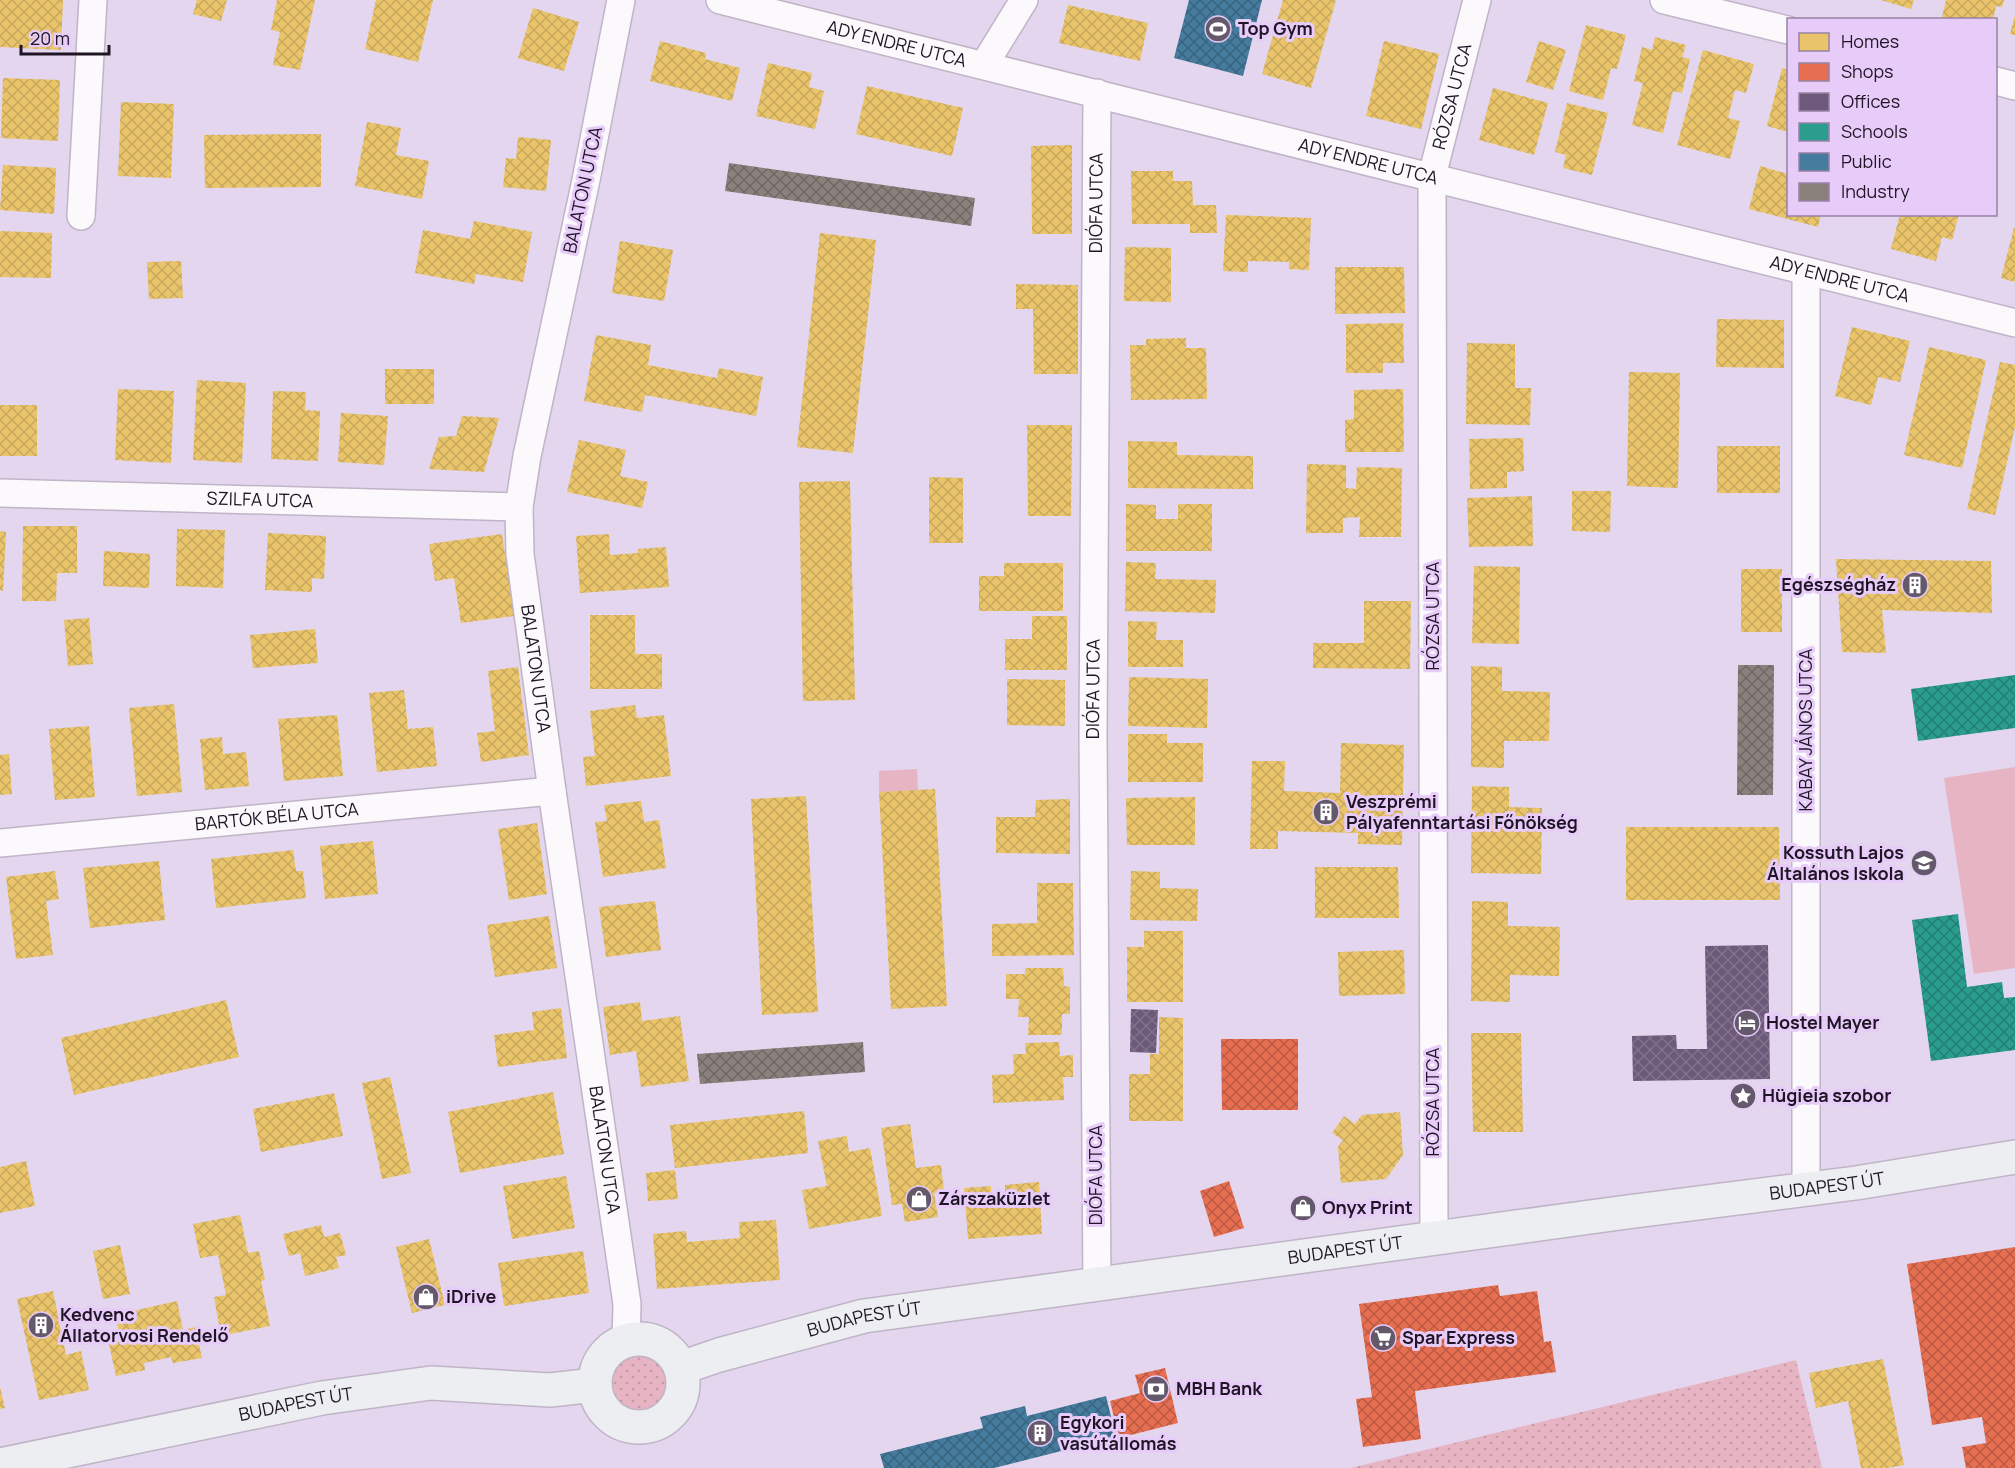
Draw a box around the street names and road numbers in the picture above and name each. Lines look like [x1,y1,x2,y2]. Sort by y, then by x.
street label: ADY ENDRE UTCA [824,14,970,72]
street label: RÓZSA UTCA [1426,40,1477,152]
street label: BALATON UTCA [557,124,607,255]
street label: ADY ENDRE UTCA [1296,132,1441,190]
street label: DIÓFA UTCA [1083,152,1108,253]
street label: ADY ENDRE UTCA [1768,249,1913,307]
street label: SZILFA UTCA [206,486,314,512]
street label: RÓZSA UTCA [1420,561,1444,670]
street label: BALATON UTCA [516,603,557,735]
street label: DIÓFA UTCA [1080,638,1105,739]
street label: KABAY JÁNOS UTCA [1793,648,1817,812]
street label: BARTÓK BÉLA UTCA [194,796,360,836]
street label: RÓZSA UTCA [1420,1047,1444,1156]
street label: BALATON UTCA [584,1084,627,1216]
street label: DIÓFA UTCA [1083,1124,1107,1225]
street label: BUDAPEST ÚT [1768,1165,1886,1205]
street label: BUDAPEST ÚT [1286,1230,1404,1269]
street label: BUDAPEST ÚT [804,1295,923,1342]
street label: BUDAPEST ÚT [236,1381,354,1426]

